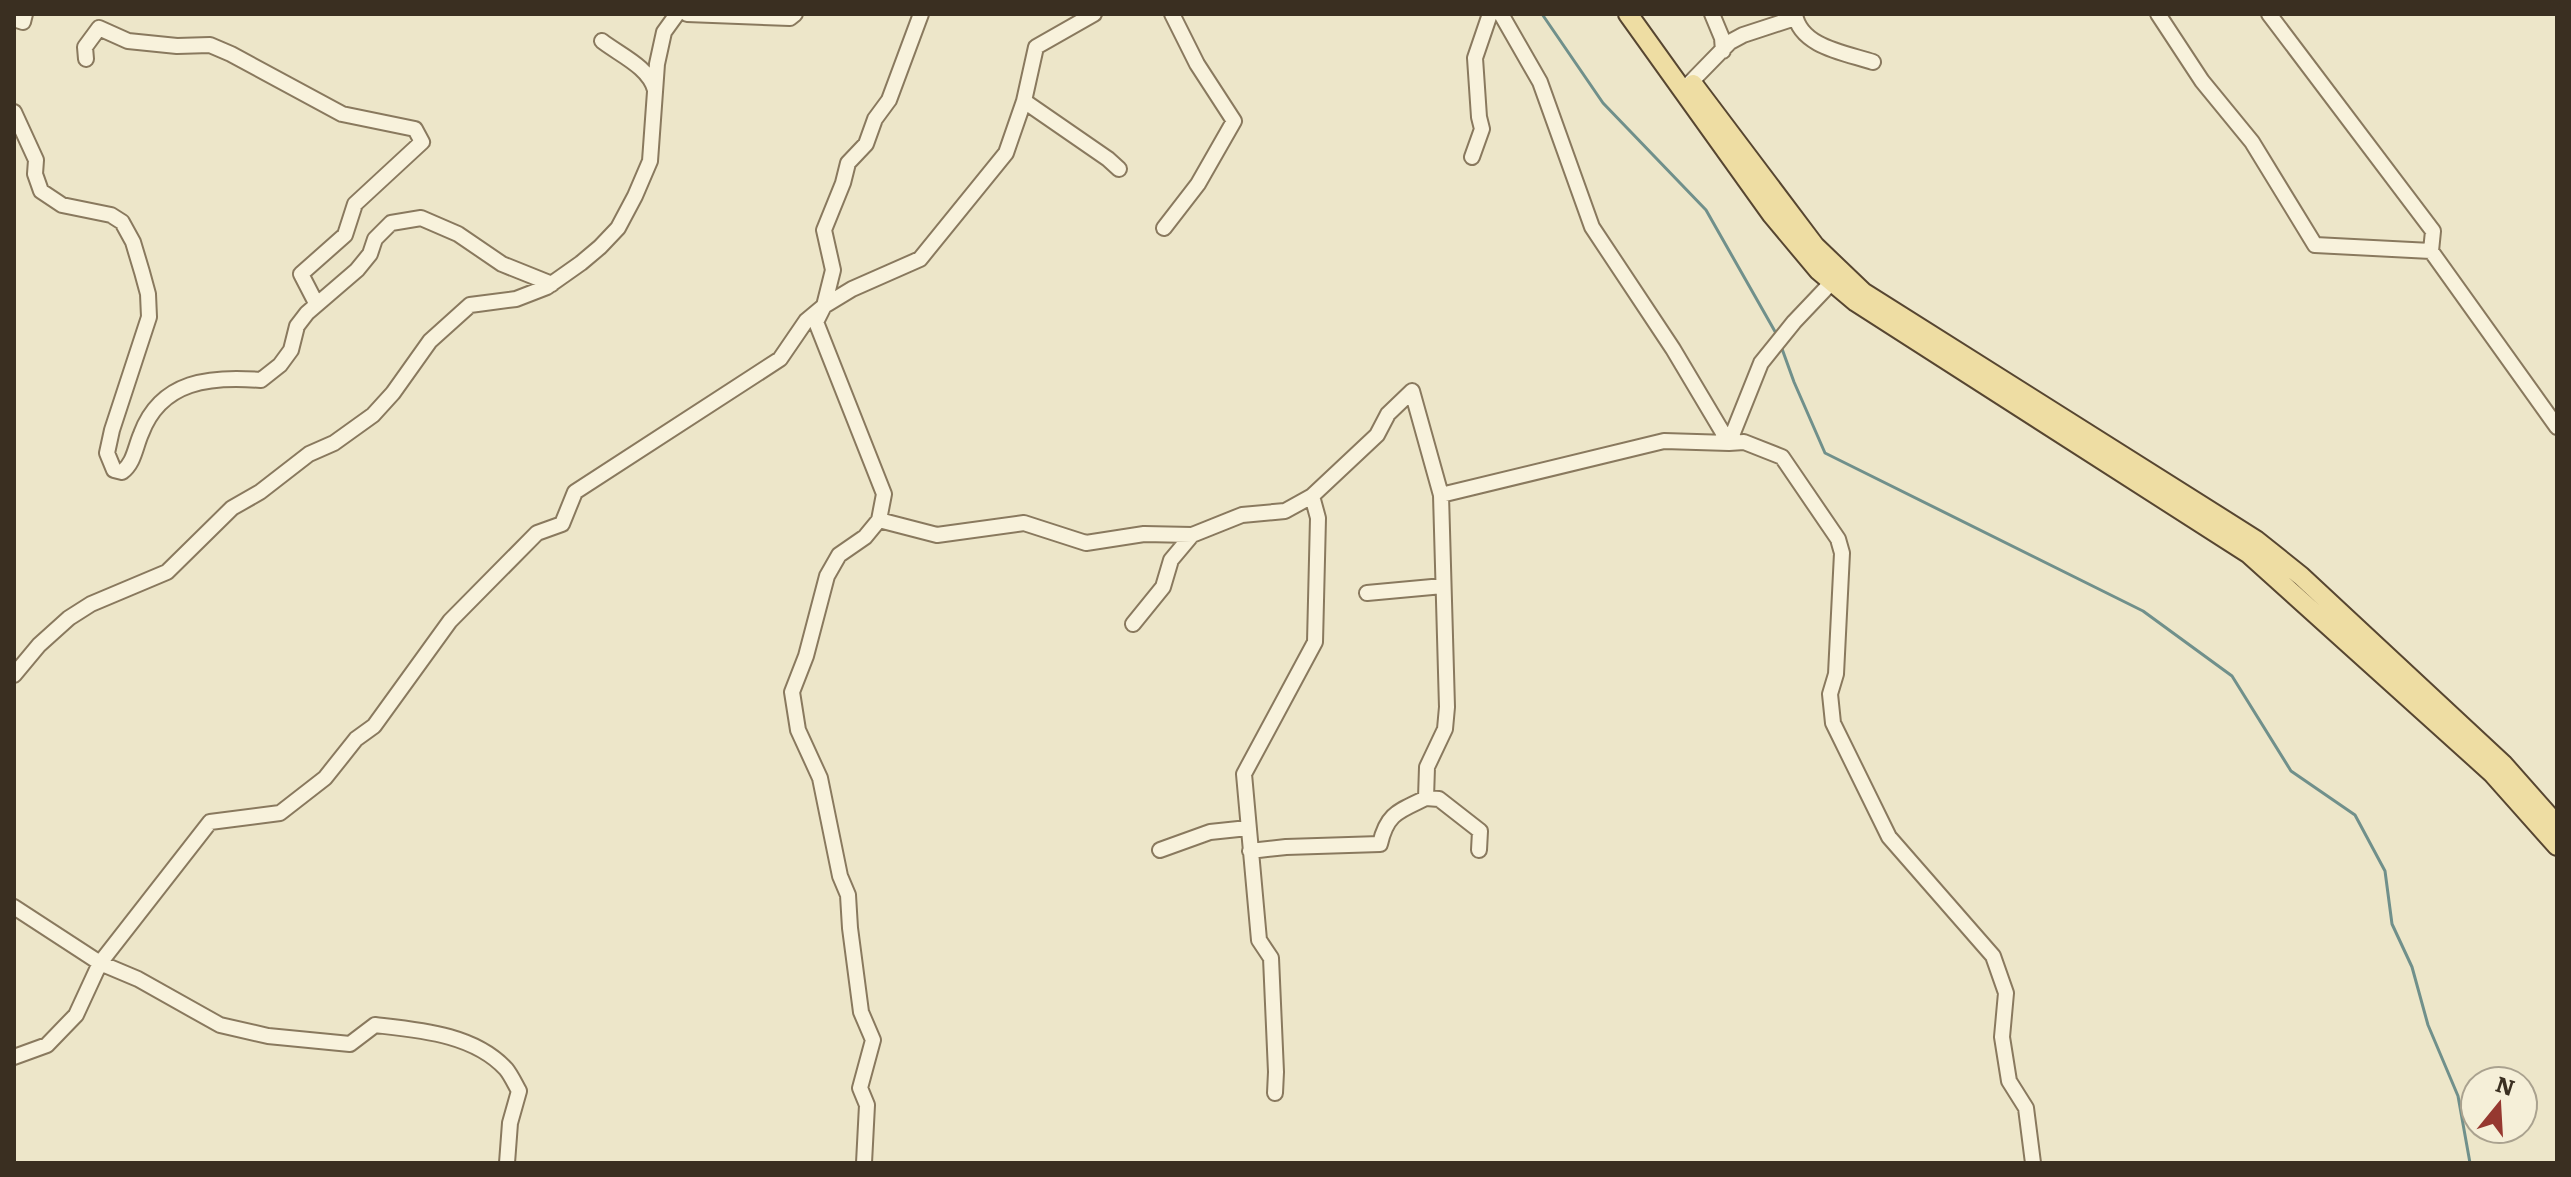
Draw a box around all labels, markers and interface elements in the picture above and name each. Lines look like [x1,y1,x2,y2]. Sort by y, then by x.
north arrow [2459,1065,2539,1145]
text: N [2492,1066,2520,1103]

